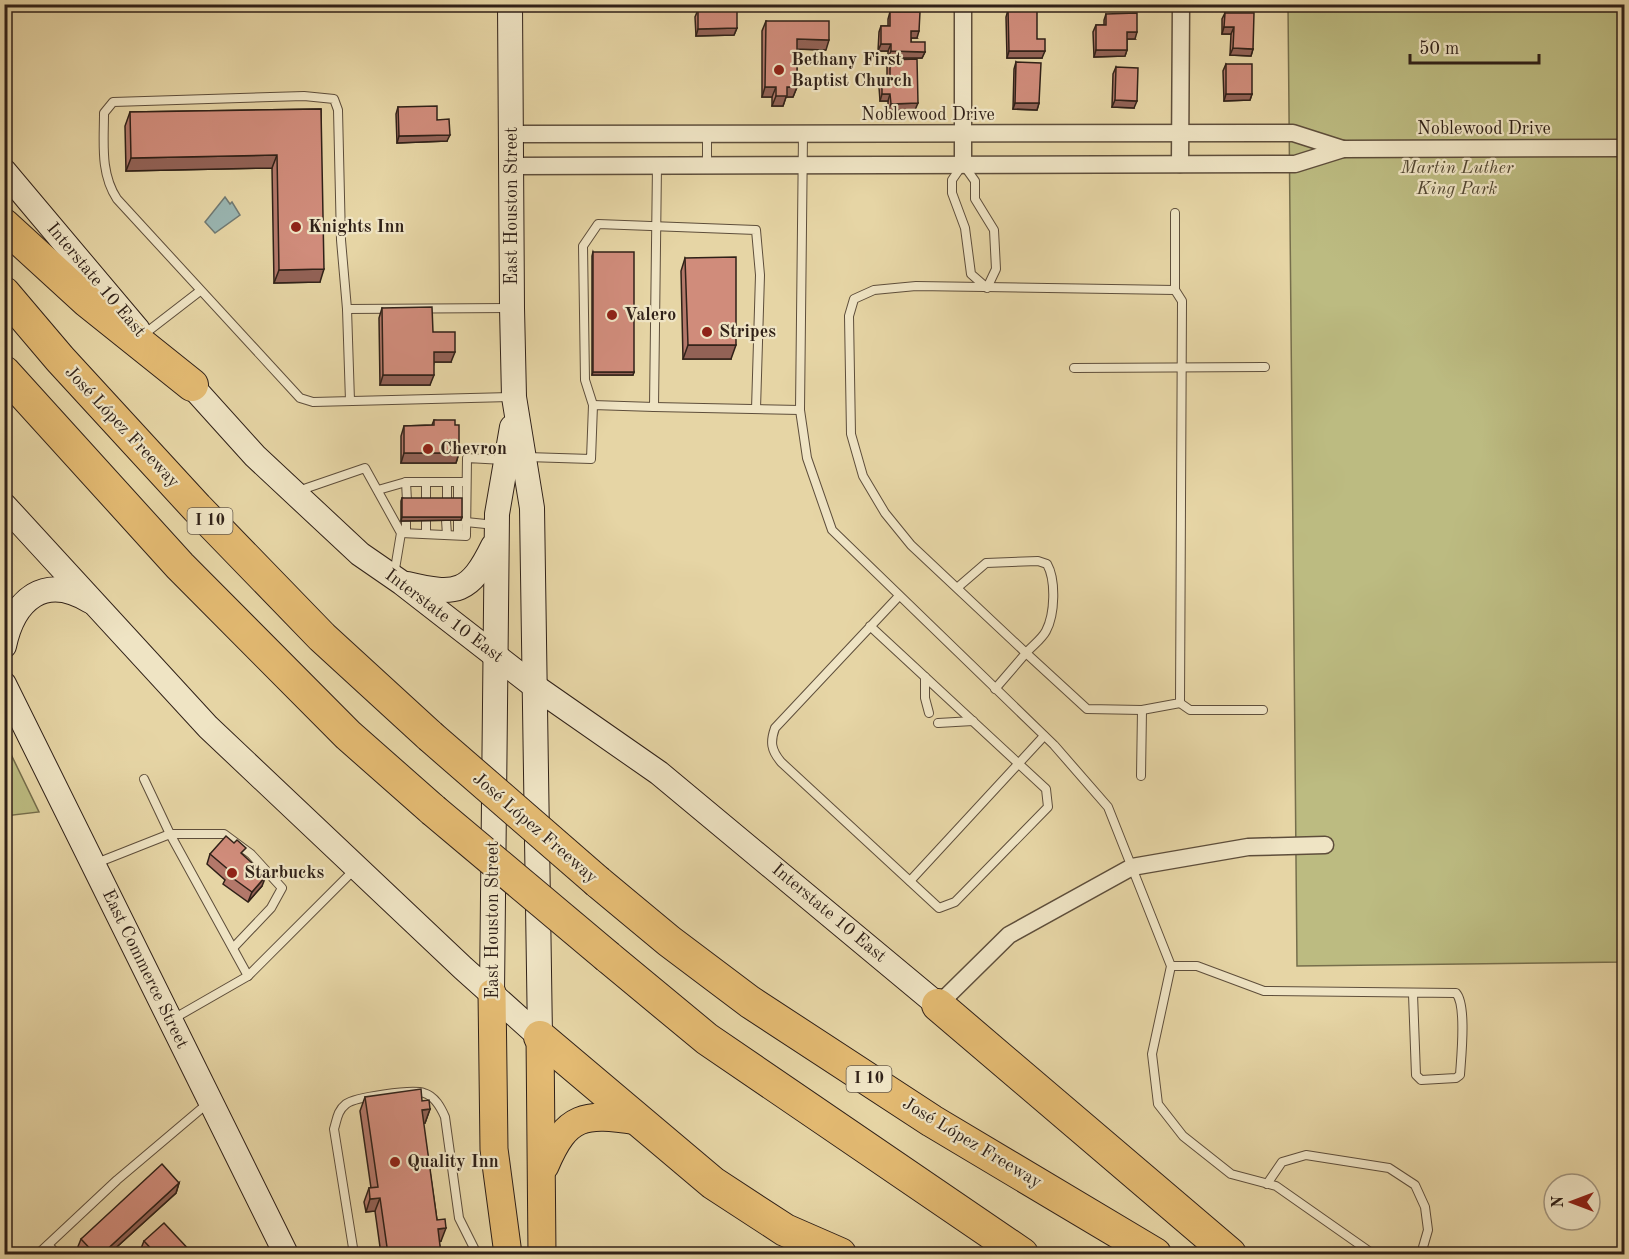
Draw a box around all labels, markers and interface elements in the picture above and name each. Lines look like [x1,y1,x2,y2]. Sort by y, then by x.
scale bar [1410,27,1539,65]
text: 50 m [1419,40,1459,58]
place label: Bethany First Baptist Church [791,51,912,90]
marker: Bethany First Baptist Church [772,63,786,77]
street label: Noblewood Drive [861,106,995,124]
street label: Noblewood Drive [1417,120,1551,138]
street label: East Houston Street [503,127,521,285]
park label: Martin Luther King Park [1399,159,1515,198]
place label: Knights Inn [308,218,405,236]
street label: Interstate 10 East [43,220,149,340]
marker: Knights Inn [289,220,303,234]
place label: Valero [624,306,676,324]
marker: Valero [605,308,619,322]
place label: Stripes [719,323,776,341]
marker: Stripes [700,325,714,339]
street label: José López Freeway [61,363,183,492]
place label: Chevron [440,440,507,458]
marker: Chevron [421,442,435,456]
road number: I 10 [188,508,232,534]
street label: Interstate 10 East [382,566,506,666]
street label: José López Freeway [469,769,601,887]
street label: East Houston Street [484,841,502,999]
street label: Interstate 10 East [769,860,889,966]
place label: Starbucks [244,864,325,882]
marker: Starbucks [225,866,239,880]
street label: East Commerce Street [99,887,191,1051]
road number: I 10 [846,1066,892,1092]
street label: José López Freeway [899,1094,1045,1192]
place label: Quality Inn [407,1153,499,1171]
marker: Quality Inn [388,1155,402,1169]
north arrow [1542,1172,1602,1232]
text: N [1551,1195,1567,1208]

